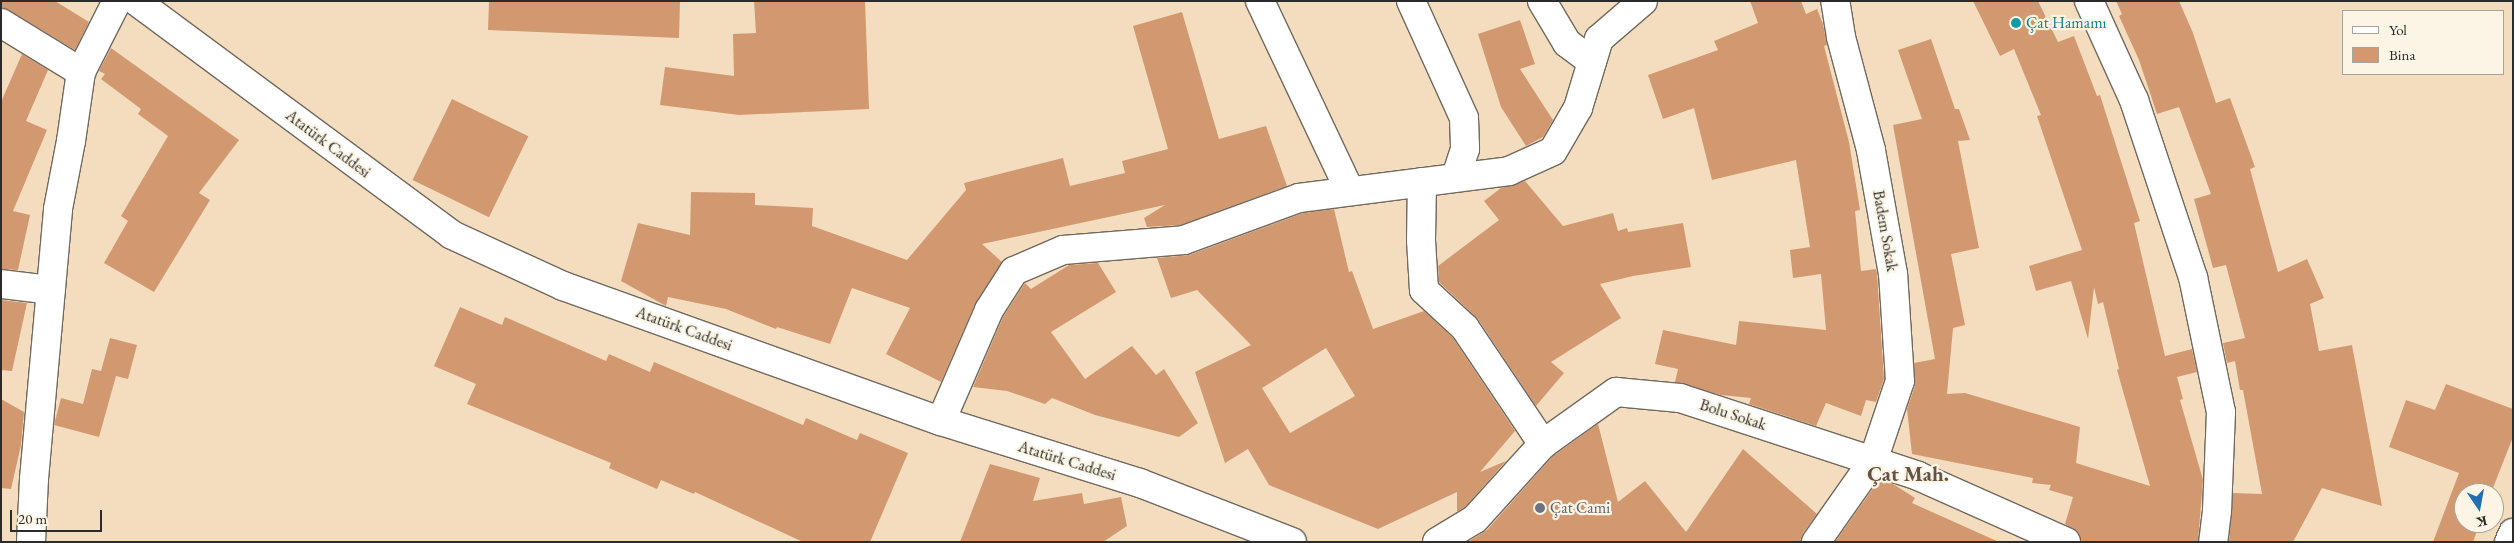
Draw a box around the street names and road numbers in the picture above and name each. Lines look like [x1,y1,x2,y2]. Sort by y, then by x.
street label: Atatürk Caddesi [282,106,374,182]
street label: Badem Sokak [1868,189,1902,273]
street label: Atatürk Caddesi [633,303,735,355]
street label: Bolu Sokak [1697,395,1769,435]
street label: Atatürk Caddesi [1016,437,1118,485]

